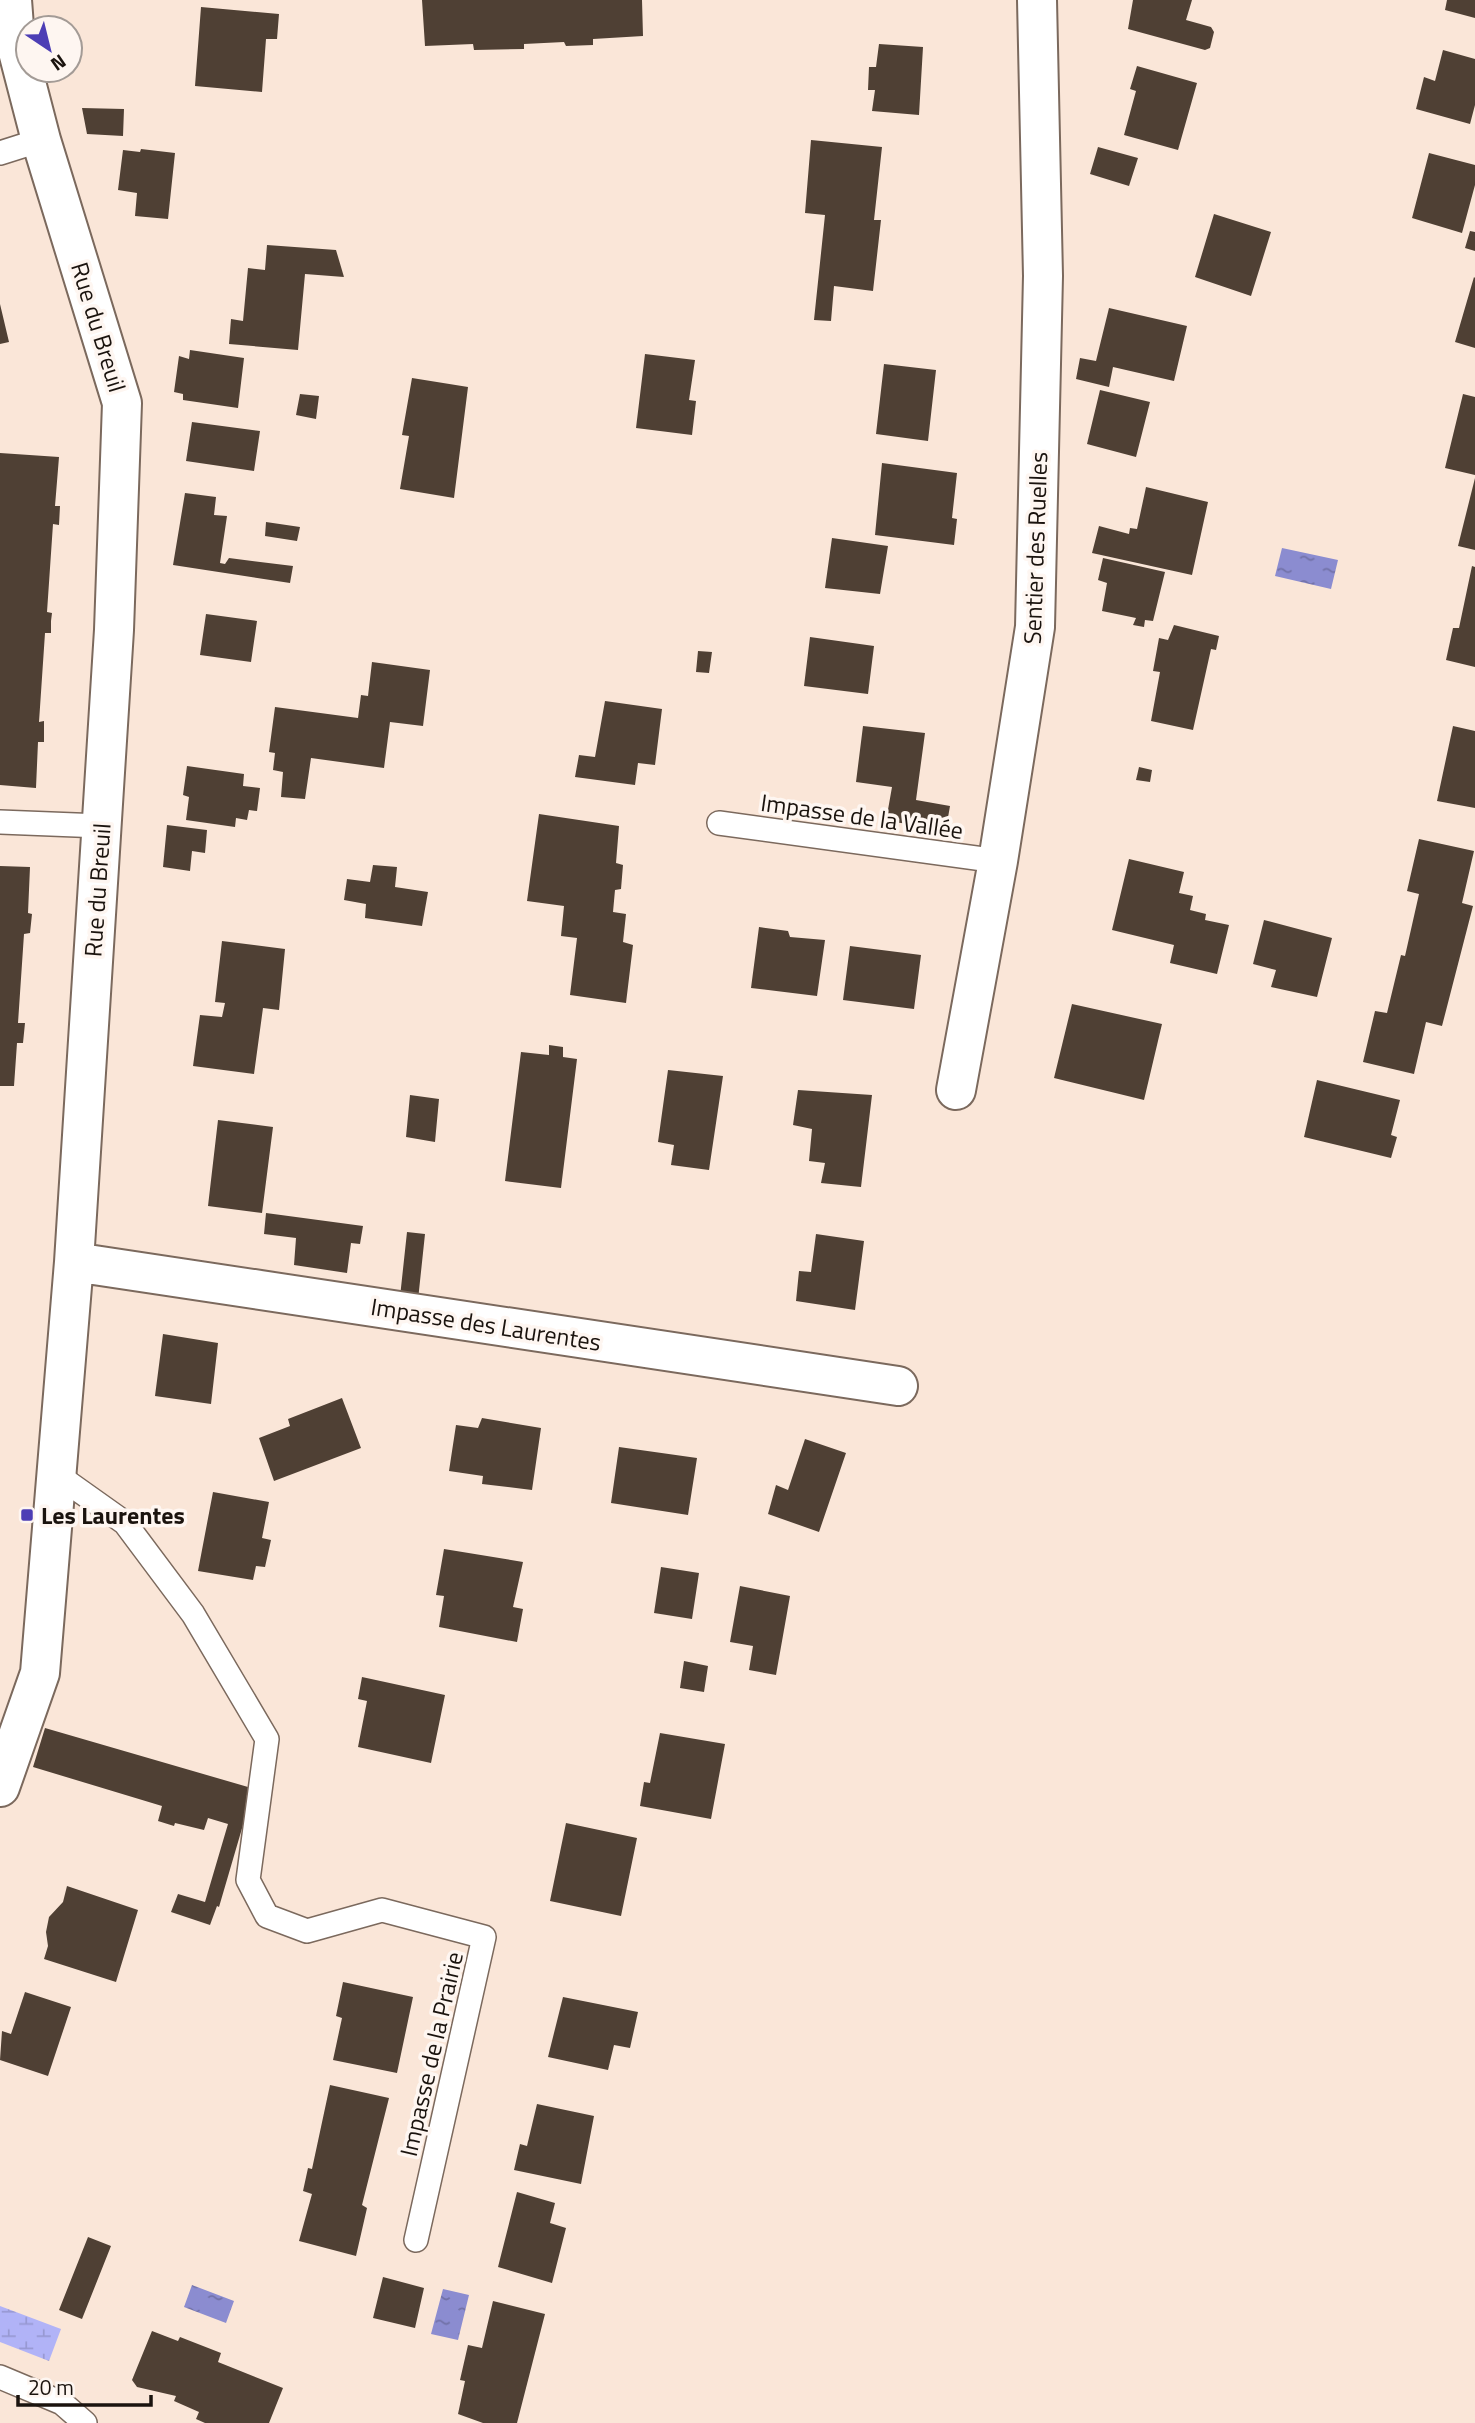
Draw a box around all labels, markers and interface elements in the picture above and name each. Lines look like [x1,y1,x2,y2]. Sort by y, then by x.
north arrow [14,14,84,84]
text: N [45,48,73,79]
street label: Rue du Breuil [62,258,136,396]
street label: Sentier des Ruelles [1014,451,1056,645]
street label: Impasse de la Vallée [758,784,966,848]
street label: Rue du Breuil [74,822,120,958]
street label: Impasse des Laurentes [368,1288,604,1360]
place label: Les Laurentes [41,1497,185,1533]
marker: Les Laurentes [19,1507,35,1523]
street label: Impasse de la Prairie [390,1948,472,2160]
scale bar [18,2364,150,2408]
text: 20 m [28,2371,74,2403]

